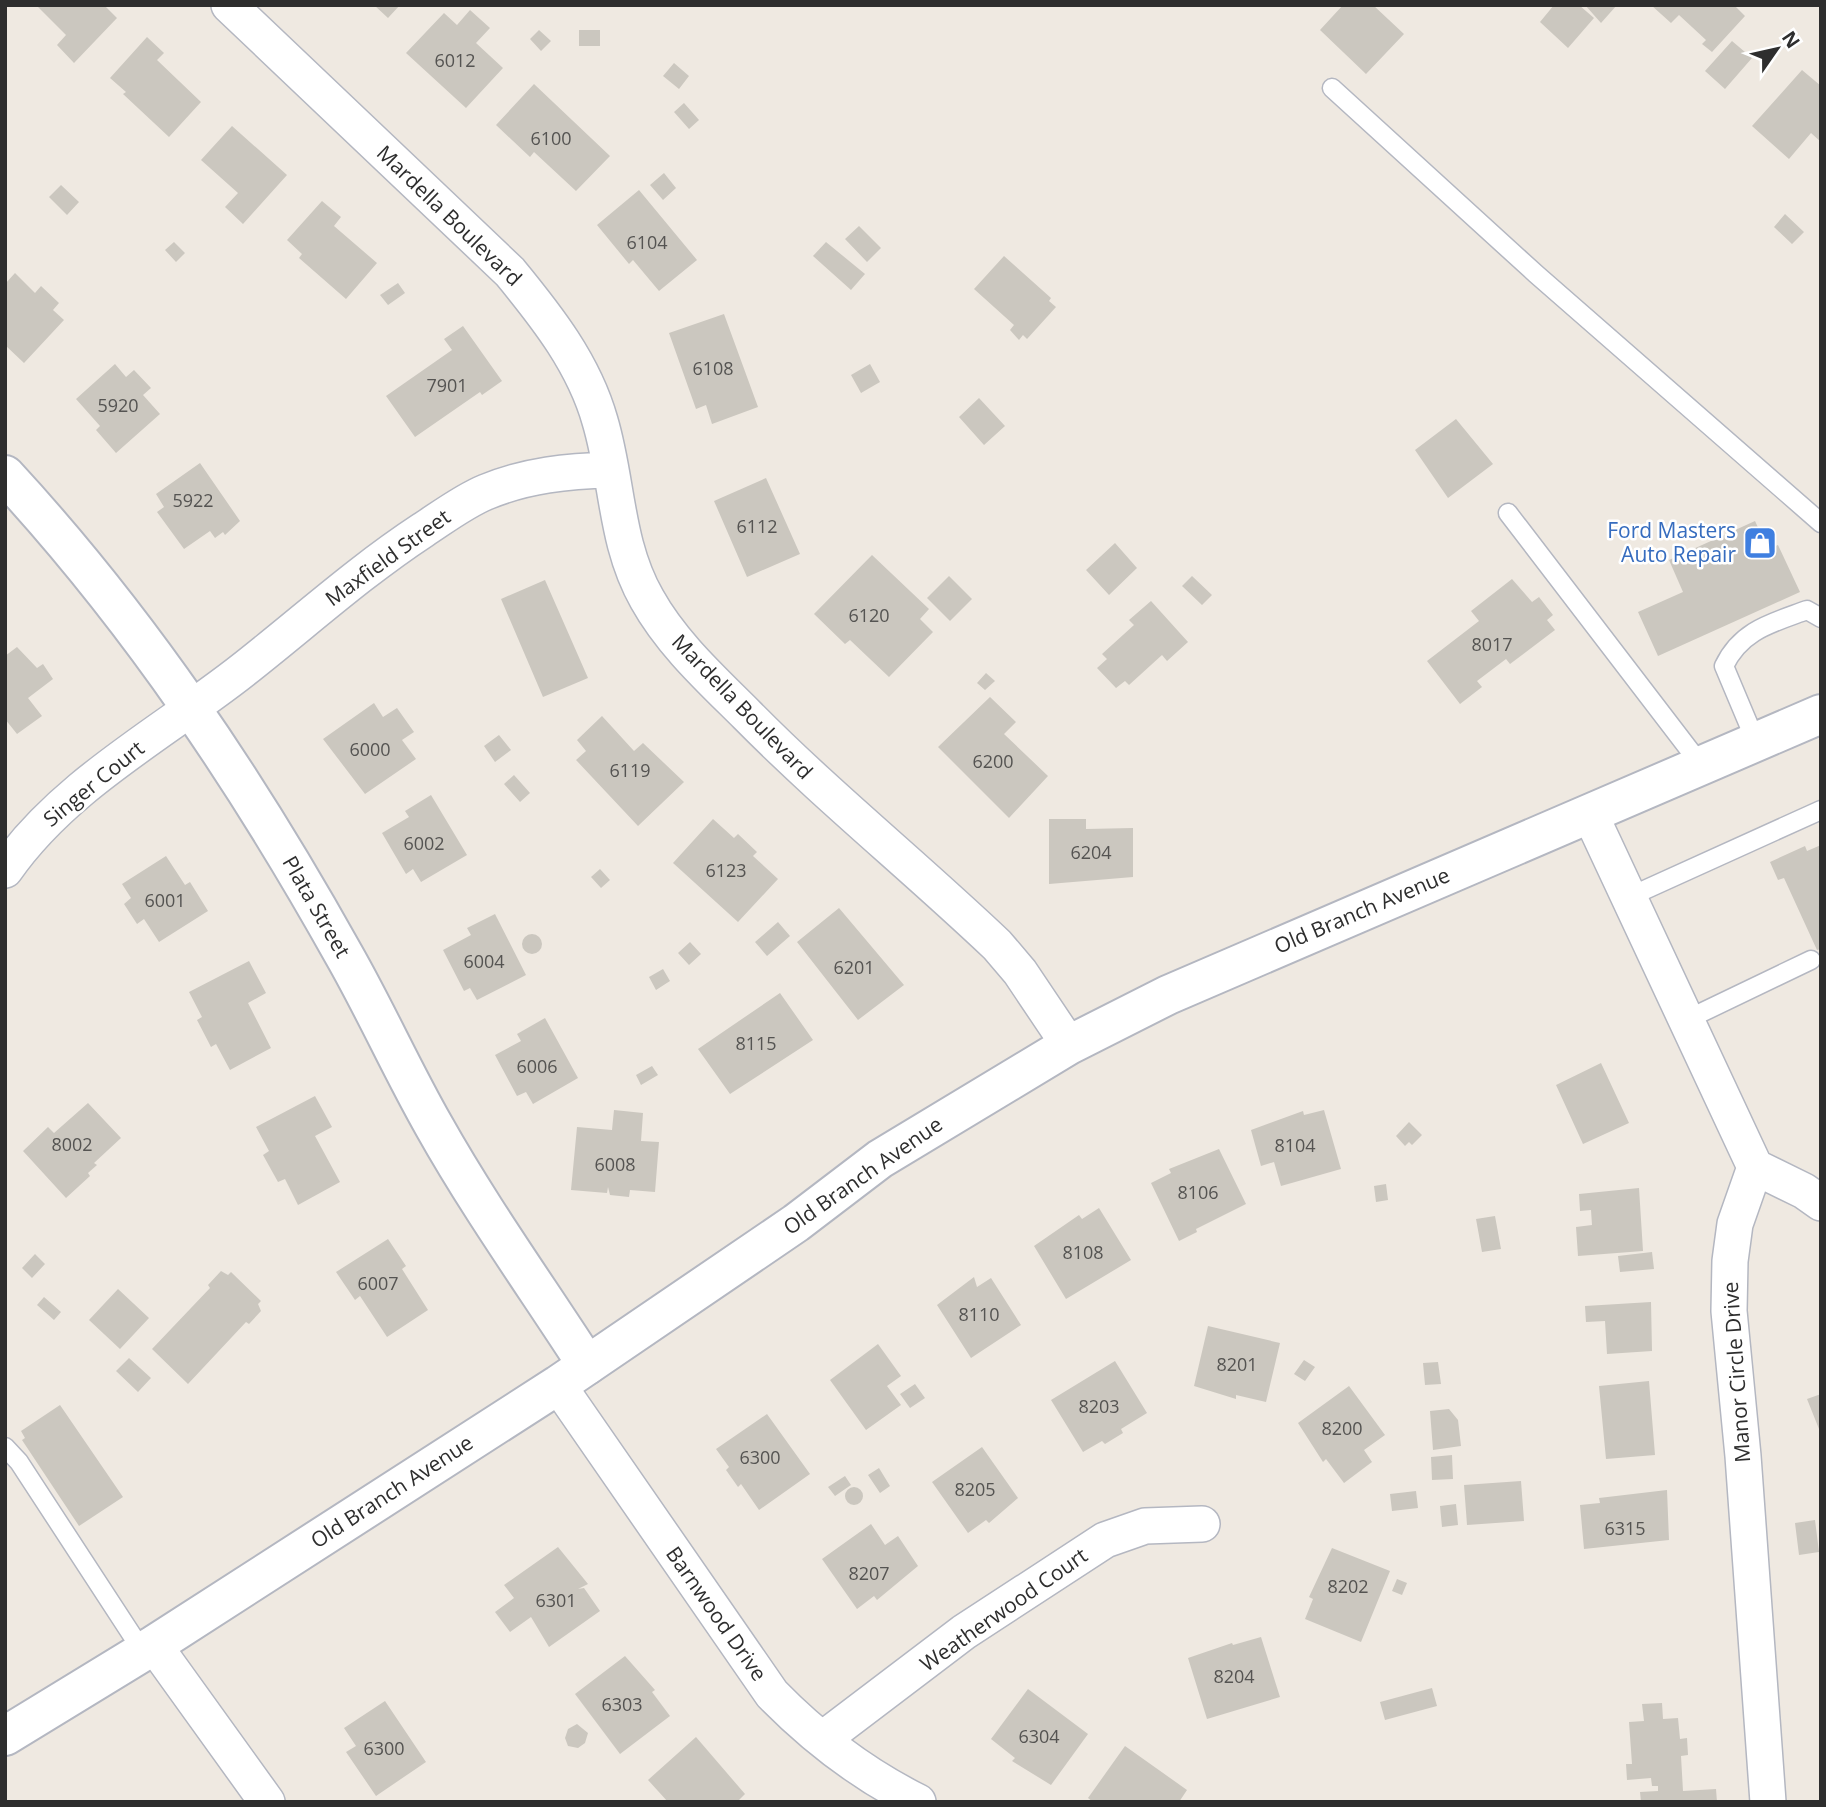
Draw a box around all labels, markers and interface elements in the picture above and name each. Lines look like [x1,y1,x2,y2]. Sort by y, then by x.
north arrow [1742,14,1812,84]
text: N [1776,26,1806,53]
house number: 6012 [434,48,476,72]
house number: 6100 [530,126,572,150]
street label: Mardella Boulevard [371,139,528,292]
house number: 6104 [626,230,668,254]
house number: 6108 [692,356,734,380]
house number: 7901 [426,373,468,397]
house number: 5920 [97,393,139,417]
house number: 5922 [172,488,214,512]
street label: Maxfield Street [319,502,455,612]
house number: 6112 [736,514,778,538]
place label: Ford Masters Auto Repair [1607,516,1736,568]
shop icon: Ford Masters Auto Repair [1741,524,1779,562]
house number: 6120 [848,603,890,627]
street label: Mardella Boulevard [666,628,819,785]
house number: 8017 [1471,632,1513,656]
street label: Singer Court [37,734,149,832]
house number: 6000 [349,737,391,761]
house number: 6200 [972,749,1014,773]
house number: 6119 [609,758,651,782]
house number: 6002 [403,831,445,855]
house number: 6204 [1070,840,1112,864]
street label: Plata Street [277,851,357,962]
house number: 6123 [705,858,747,882]
street label: Old Branch Avenue [1270,860,1454,960]
house number: 6001 [144,888,186,912]
house number: 6004 [463,949,505,973]
house number: 6201 [833,955,875,979]
house number: 8115 [735,1031,777,1055]
house number: 6006 [516,1054,558,1078]
street label: Old Branch Avenue [777,1110,948,1241]
house number: 8002 [51,1132,93,1156]
house number: 8104 [1274,1133,1316,1157]
house number: 6008 [594,1152,636,1176]
house number: 8106 [1177,1180,1219,1204]
house number: 8108 [1062,1240,1104,1264]
house number: 6007 [357,1271,399,1295]
street label: Manor Circle Drive [1716,1281,1756,1463]
house number: 8110 [958,1302,1000,1326]
house number: 8201 [1216,1352,1258,1376]
house number: 8203 [1078,1394,1120,1418]
house number: 8200 [1321,1416,1363,1440]
street label: Old Branch Avenue [305,1428,478,1554]
house number: 6300 [739,1445,781,1469]
house number: 8205 [954,1477,996,1501]
house number: 6315 [1604,1516,1646,1540]
street label: Barnwood Drive [660,1541,774,1686]
street label: Weatherwood Court [914,1541,1093,1678]
house number: 8207 [848,1561,890,1585]
house number: 8202 [1327,1574,1369,1598]
house number: 6301 [535,1588,577,1612]
house number: 8204 [1213,1664,1255,1688]
house number: 6303 [601,1692,643,1716]
house number: 6304 [1018,1724,1060,1748]
house number: 6300 [363,1736,405,1760]

